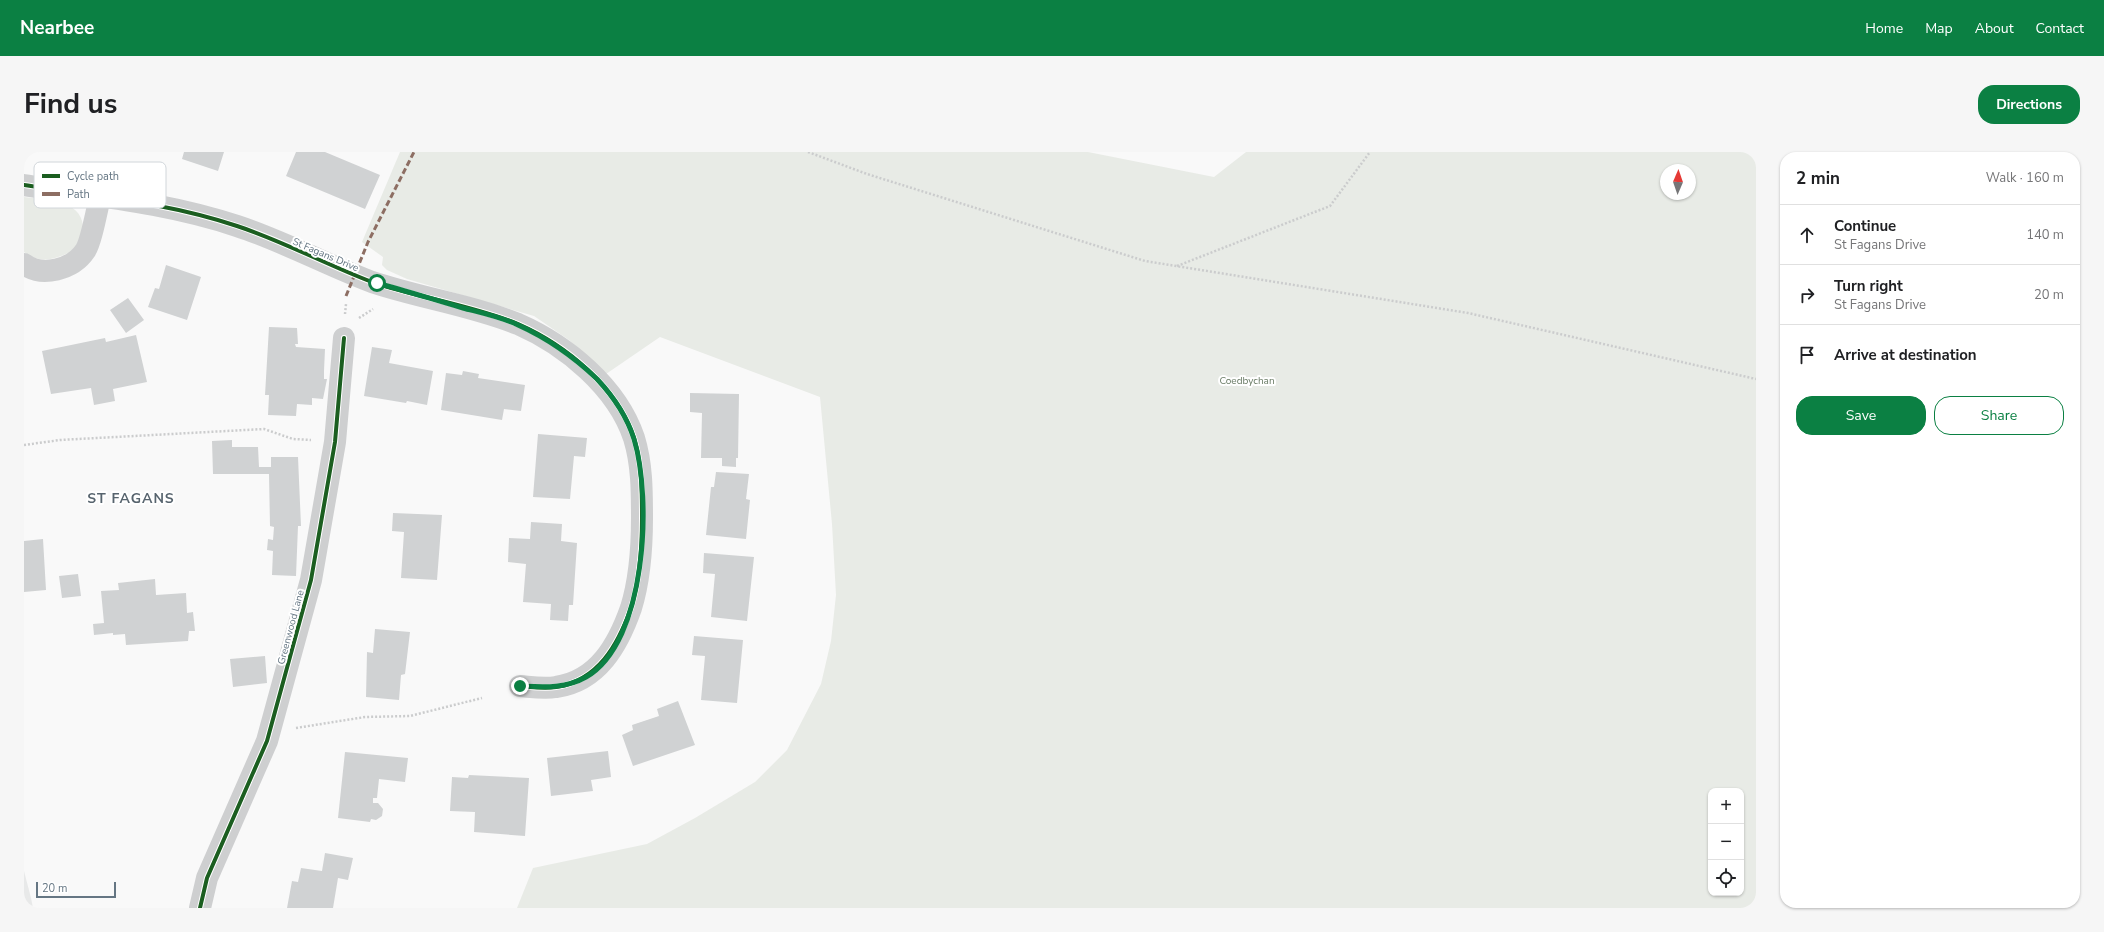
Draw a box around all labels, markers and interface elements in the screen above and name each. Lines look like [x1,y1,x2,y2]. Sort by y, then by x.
text: Nearbee [20,15,94,41]
text: Home [1865,19,1903,38]
text: Map [1925,19,1953,38]
text: About [1975,19,2014,38]
text: Contact [2036,19,2084,38]
text: Find us [24,85,118,123]
button: Directions [1978,85,2080,124]
legend [34,162,166,208]
north arrow [1660,164,1696,200]
text: 2 min [1796,167,1840,190]
text: Cycle path [67,169,119,184]
text: Walk · 160 m [1986,169,2064,187]
text: Path [67,187,90,202]
text: Continue [1834,216,1896,236]
icon: ahead [1796,224,1818,246]
text: 140 m [2026,226,2064,244]
street label: St Fagans Drive [290,235,361,275]
text: St Fagans Drive [1834,236,1926,254]
route start [368,274,386,292]
text: Turn right [1834,276,1903,296]
icon: right [1796,284,1818,306]
text: 20 m [2034,286,2064,304]
text: St Fagans Drive [1834,296,1926,314]
icon: arrive [1796,344,1818,366]
text: Arrive at destination [1834,345,1977,365]
park label: Coedbychan [1219,374,1275,388]
button: Save [1796,396,1926,435]
button: Share [1934,396,2064,435]
district label: ST FAGANS [87,489,175,508]
street label: Greenwood Lane [274,588,308,666]
route end [511,677,529,695]
map controls [1708,788,1744,896]
button: + [1708,788,1744,824]
button: − [1708,824,1744,860]
button: locate [1708,860,1744,896]
scale bar [36,880,116,899]
text: 20 m [42,881,67,896]

